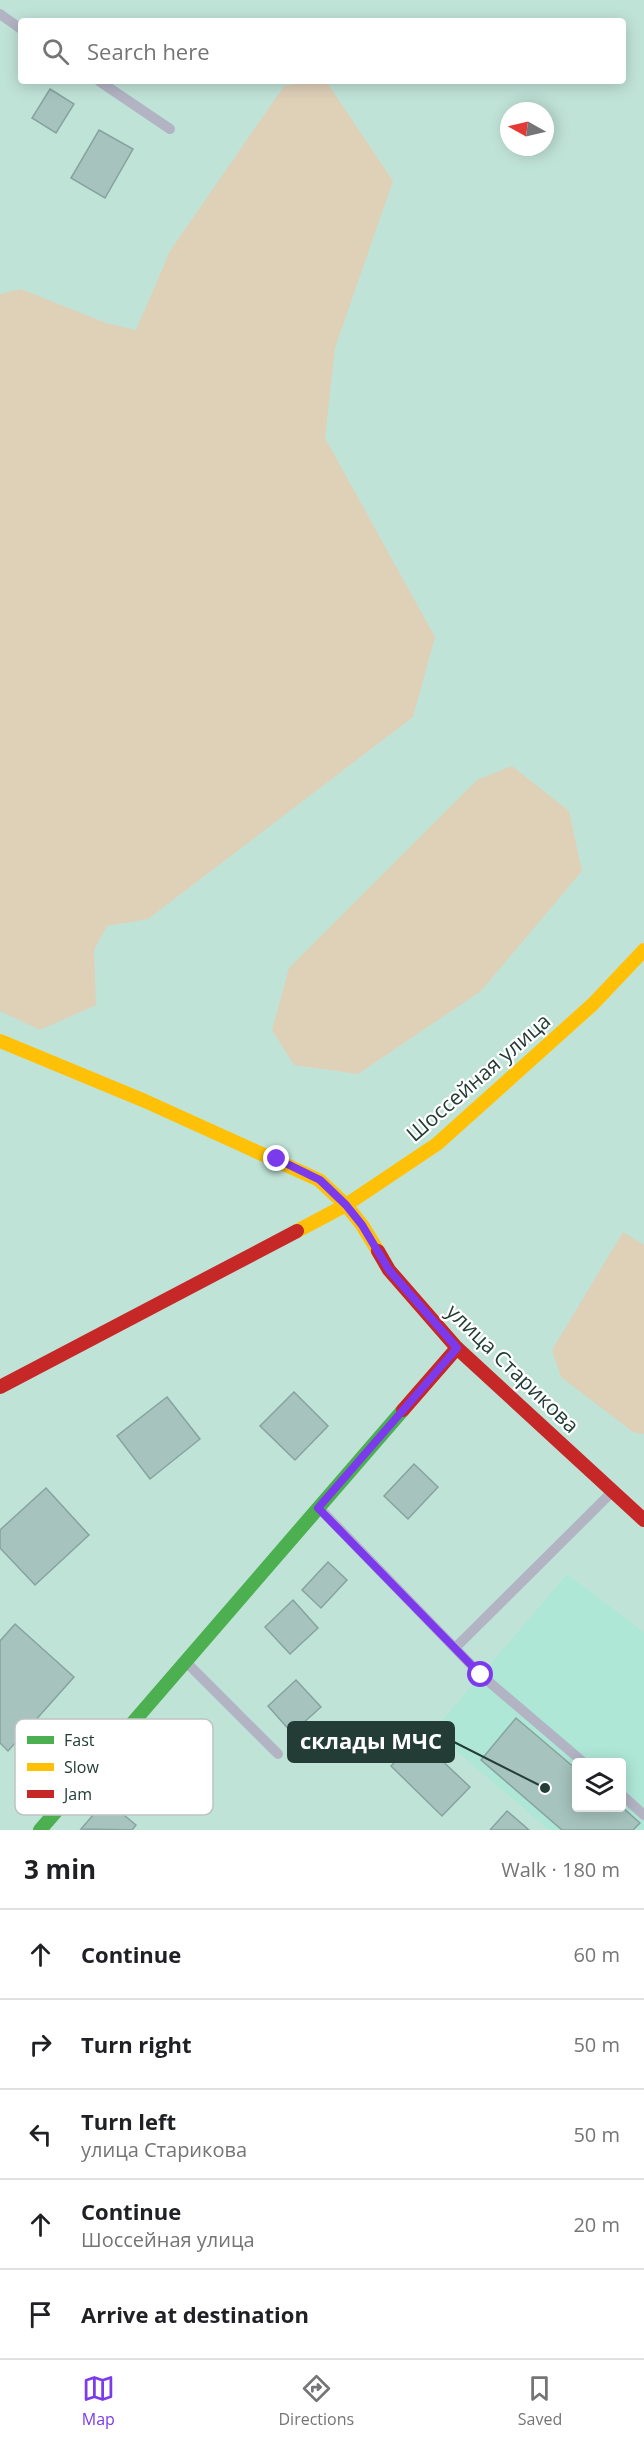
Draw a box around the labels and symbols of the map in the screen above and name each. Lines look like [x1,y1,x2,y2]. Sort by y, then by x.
north arrow [500,102,554,156]
street label: Шоссейная улица [400,1007,556,1147]
route end [263,1145,289,1171]
street label: улица Старикова [441,1297,585,1439]
route start [467,1661,493,1687]
legend [15,1719,213,1815]
callout: склады МЧС [288,1722,454,1762]
text: склады МЧС [300,1725,442,1755]
text: Fast [64,1729,95,1751]
text: Slow [64,1756,99,1778]
text: Jam [62,1783,92,1805]

